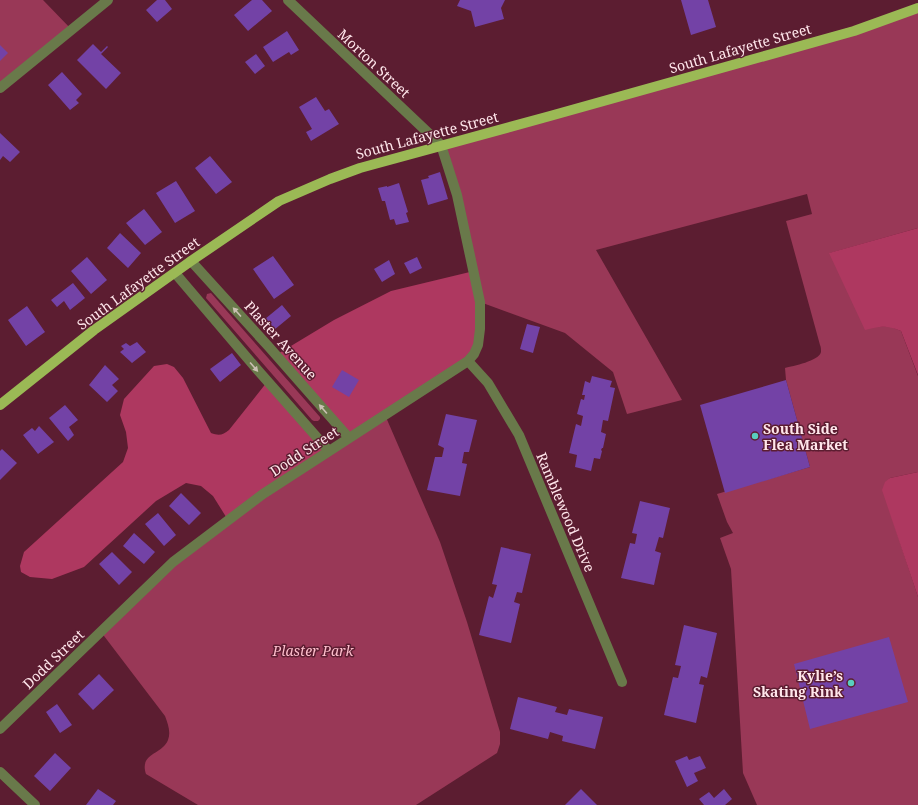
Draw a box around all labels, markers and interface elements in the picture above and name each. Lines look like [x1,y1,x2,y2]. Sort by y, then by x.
street label: South Lafayette Street [667,19,813,77]
street label: Morton Street [334,24,414,102]
street label: South Lafayette Street [354,107,500,163]
street label: South Lafayette Street [73,232,203,334]
street label: Plaster Avenue [241,297,321,383]
one-way arrow [232,307,242,317]
one-way arrow [250,361,259,372]
one-way arrow [319,404,328,414]
place label: South Side Flea Market [763,419,848,454]
street label: Dodd Street [266,422,342,480]
marker: South Side Flea Market [750,431,760,441]
street label: Ramblewood Drive [532,449,600,575]
street label: Dodd Street [18,625,88,693]
park label: Plaster Park [271,641,355,660]
place label: Kylie’s Skating Rink [753,666,843,701]
marker: Kylie’s Skating Rink [846,678,856,688]

